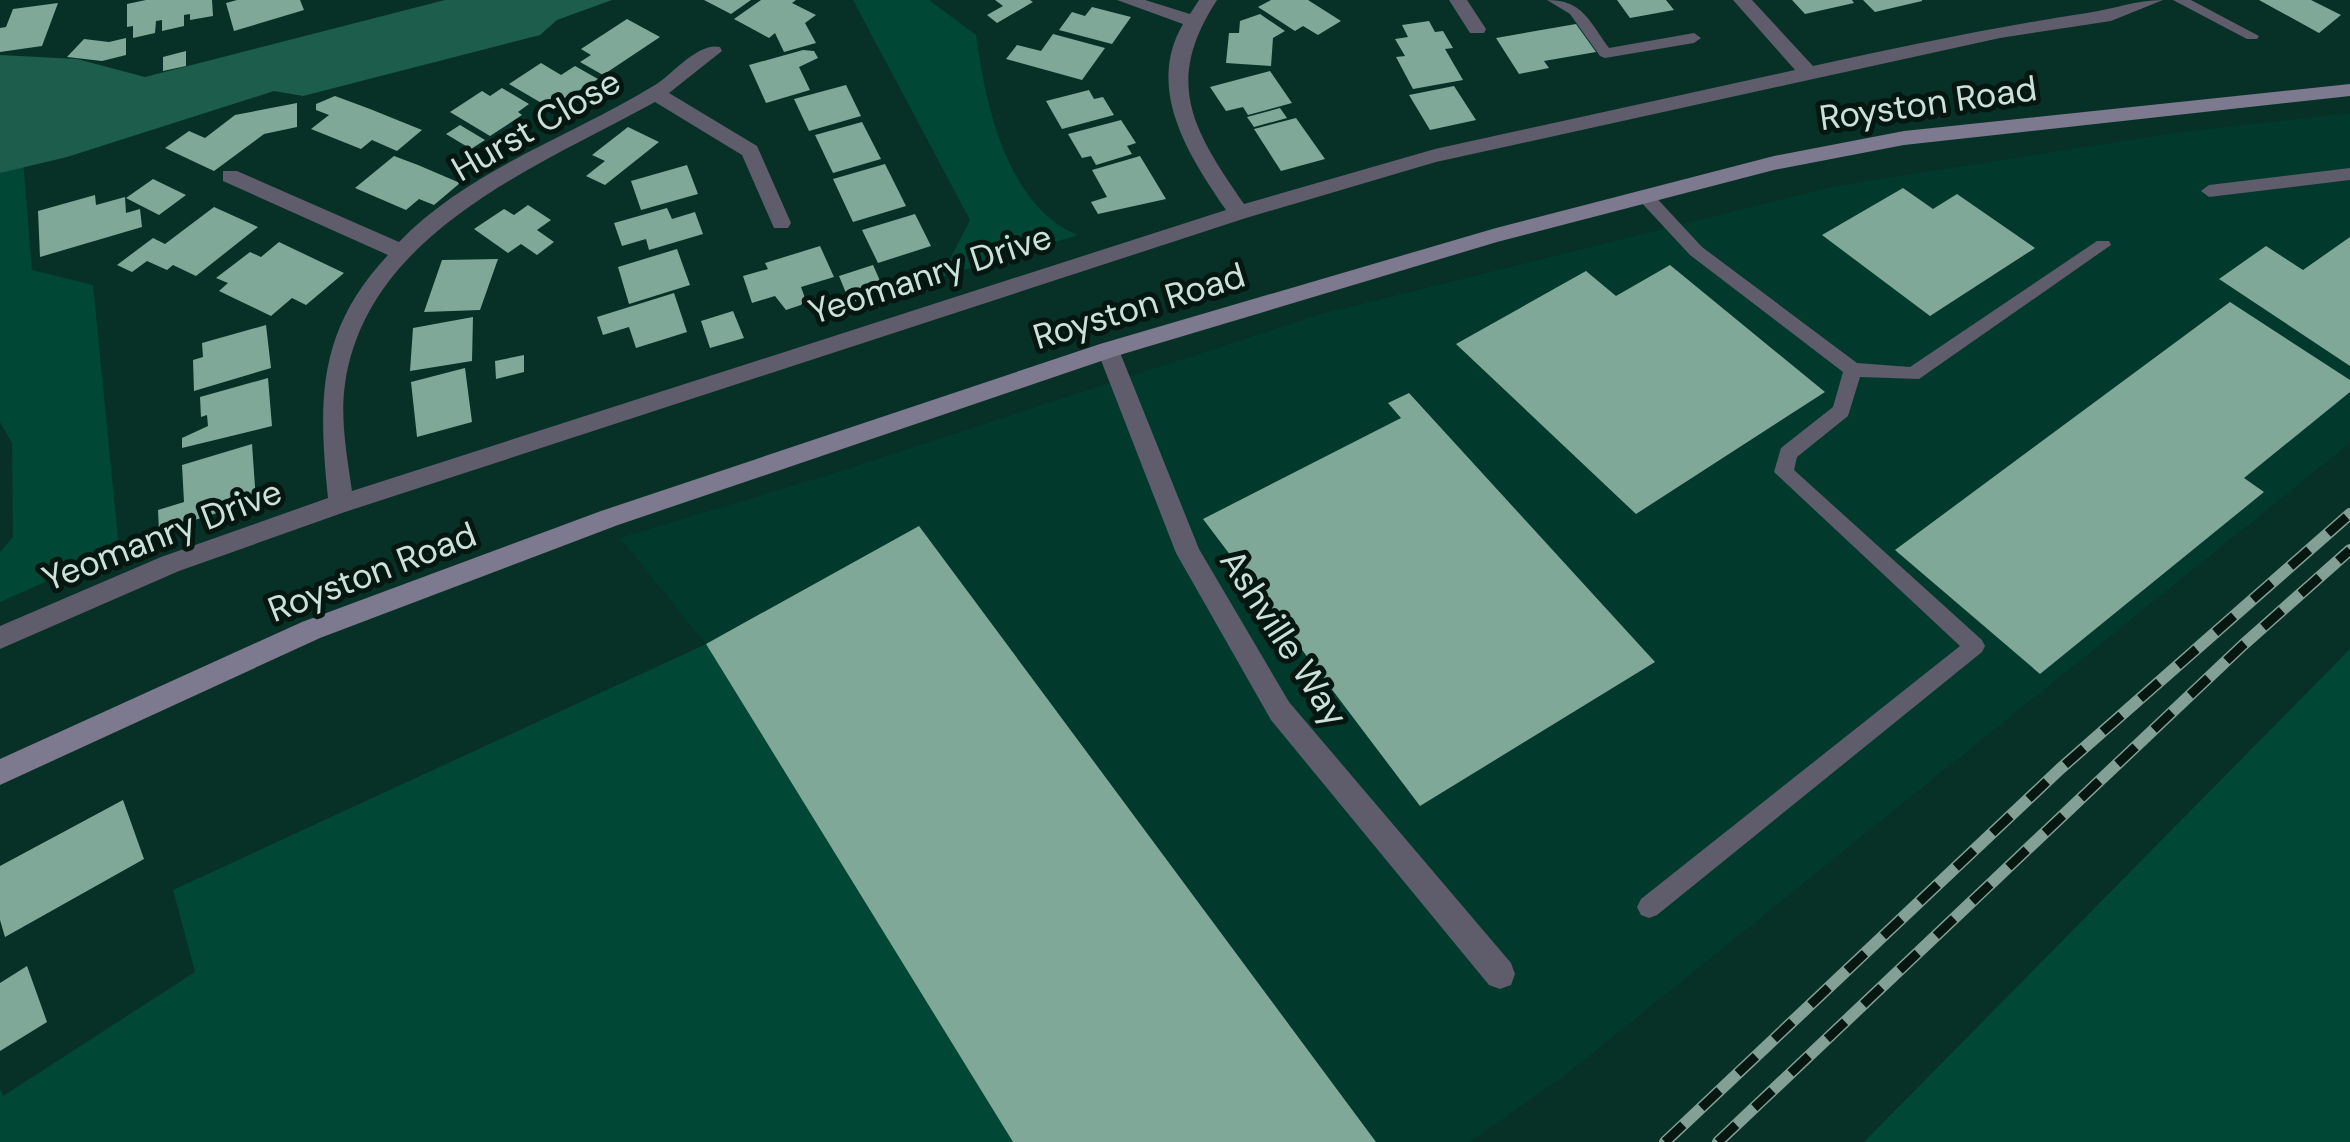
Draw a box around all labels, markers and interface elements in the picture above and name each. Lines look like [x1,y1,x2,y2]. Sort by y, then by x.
street label: Hurst Close [443,58,629,192]
street label: Royston Road [1816,65,2040,141]
street label: Yeomanry Drive [803,213,1057,335]
street label: Royston Road [1027,252,1251,360]
street label: Yeomanry Drive [36,468,288,602]
street label: Royston Road [261,511,483,633]
street label: Ashville Way [1210,541,1358,735]

